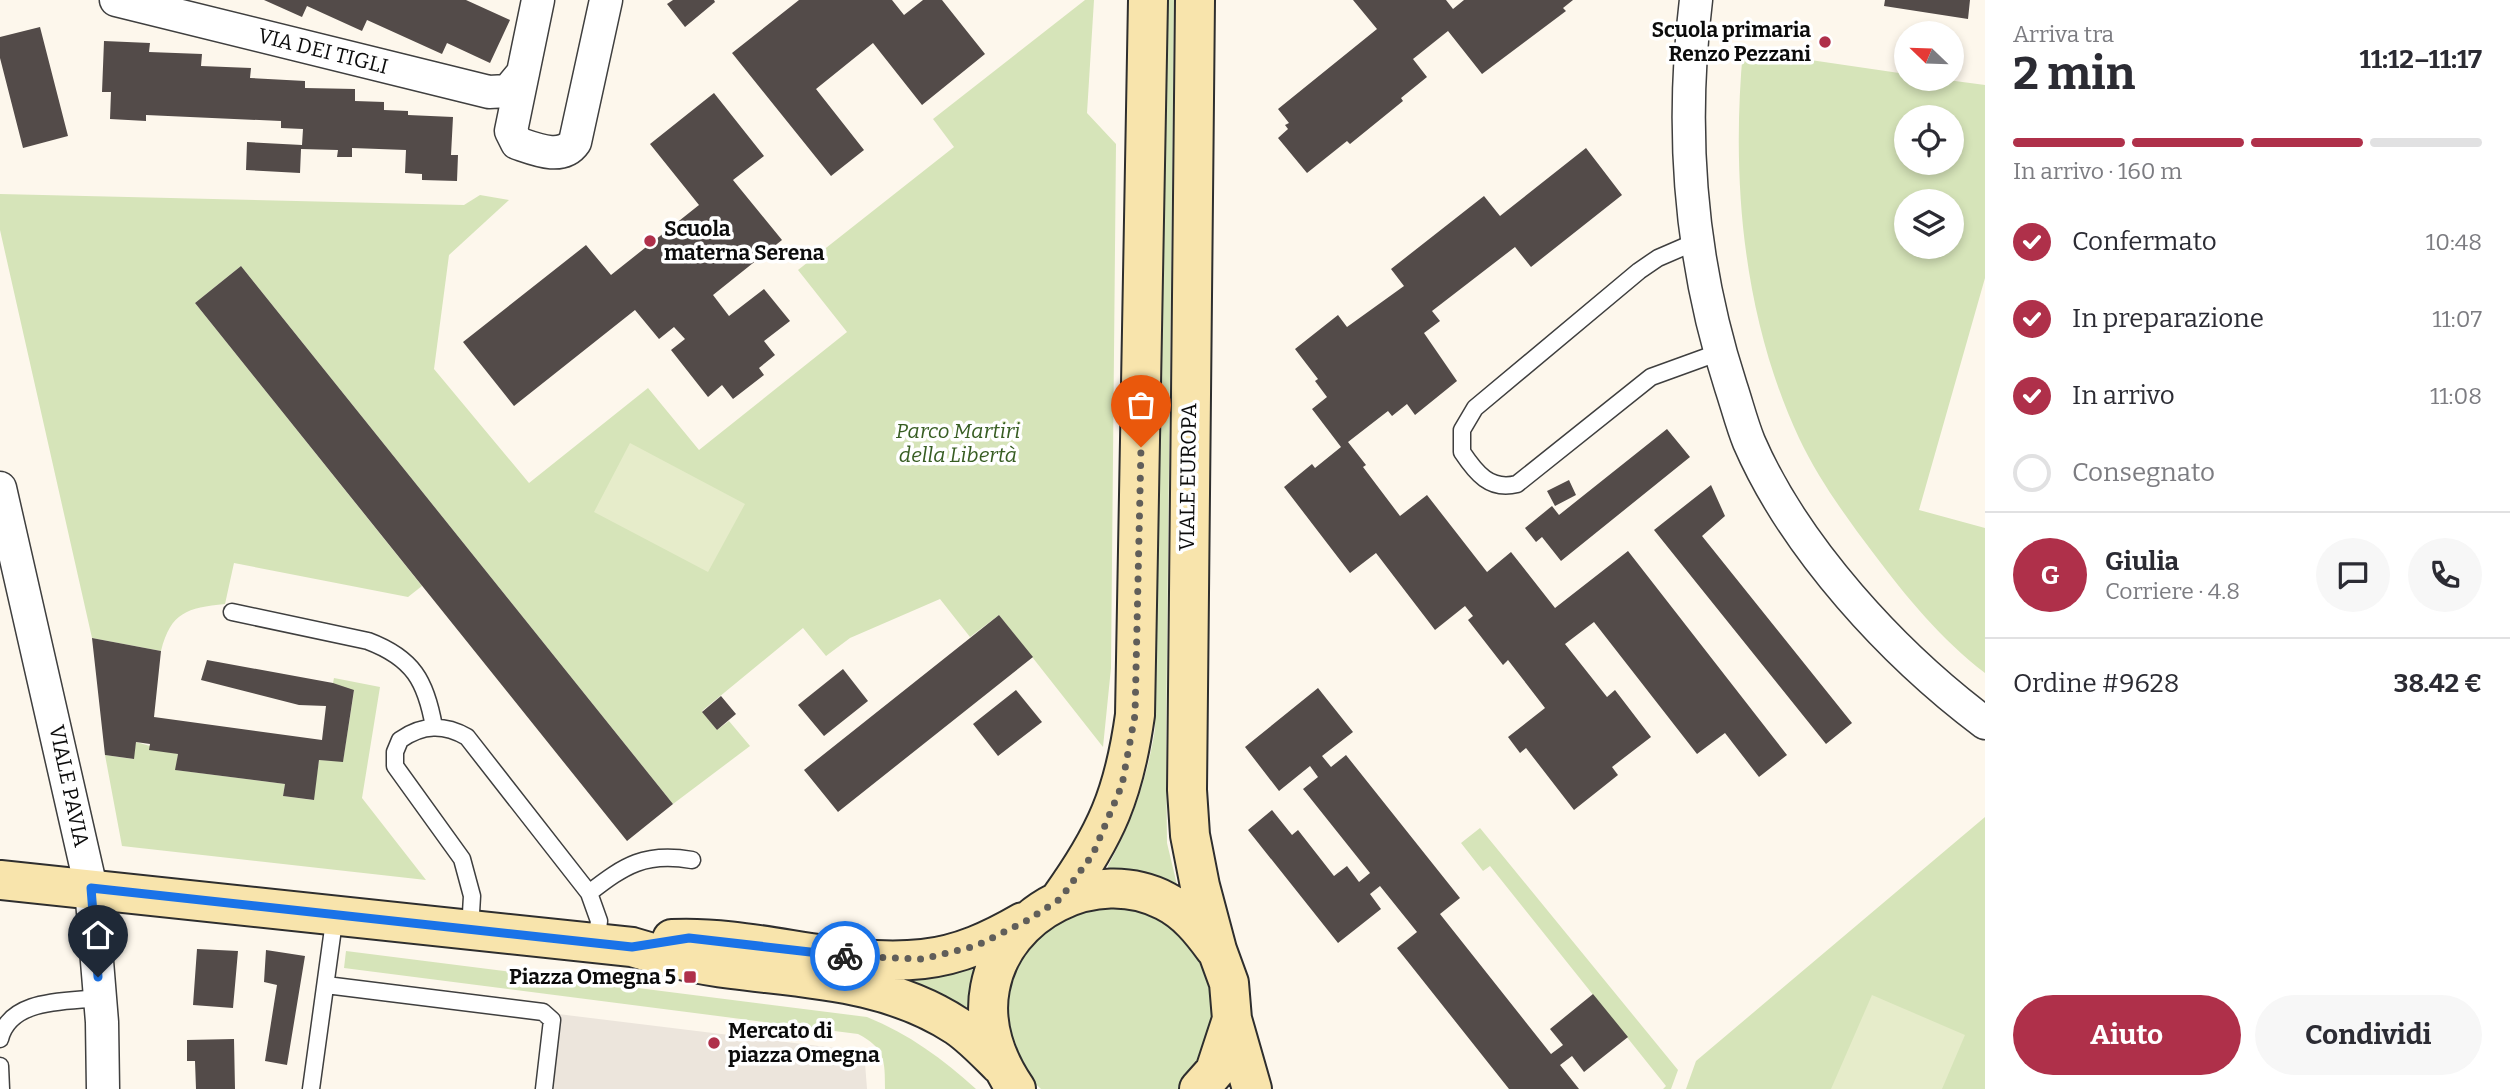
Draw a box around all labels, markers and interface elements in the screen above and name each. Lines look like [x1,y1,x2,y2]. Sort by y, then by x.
place label: Scuola primaria Renzo Pezzani [1652,17,1811,67]
text: Arriva tra [2013,20,2114,48]
north arrow [1894,21,1964,91]
map controls [1894,21,1964,259]
street label: VIA DEI TIGLI [255,22,391,80]
marker: Scuola primaria Renzo Pezzani [1817,34,1833,50]
text: 11:12–11:17 [2360,44,2482,75]
text: 2 min [2013,46,2135,101]
button: locate [1894,105,1964,175]
text: In arrivo · 160 m [2013,157,2182,185]
button: layers [1894,189,1964,259]
place label: Scuola materna Serena [664,216,825,266]
icon: check [2013,223,2051,261]
text: Confermato [2072,226,2217,257]
text: 10:48 [2426,228,2482,256]
marker: Scuola materna Serena [642,233,658,249]
icon: check [2013,300,2051,338]
text: In preparazione [2072,303,2264,334]
text: 11:07 [2432,305,2482,333]
pin [1111,375,1171,447]
icon: check [2013,377,2051,415]
text: In arrivo [2072,380,2175,411]
text: 11:08 [2430,382,2482,410]
icon: bag [1122,386,1160,424]
street label: VIALE EUROPA [1174,403,1202,551]
park label: Parco Martiri della Libertà [896,418,1020,468]
text: Consegnato [2072,457,2215,488]
button: chat [2316,538,2390,612]
button: phone [2408,538,2482,612]
text: Giulia [2105,546,2179,577]
text: G [2041,560,2059,591]
text: Corriere · 4.8 [2105,577,2240,605]
text: Ordine #9628 [2013,668,2179,699]
text: 38.42 € [2394,668,2482,699]
street label: VIALE PAVIA [43,723,95,849]
pin [68,905,128,977]
icon: home [79,916,117,954]
courier [810,921,880,991]
icon: bike [826,937,864,975]
place label: Piazza Omegna 5 [509,964,676,990]
marker: Piazza Omegna 5 [682,969,698,985]
button: Aiuto [2013,995,2241,1075]
button: Condividi [2255,995,2482,1075]
place label: Mercato di piazza Omegna [728,1018,880,1068]
marker: Mercato di piazza Omegna [706,1035,722,1051]

